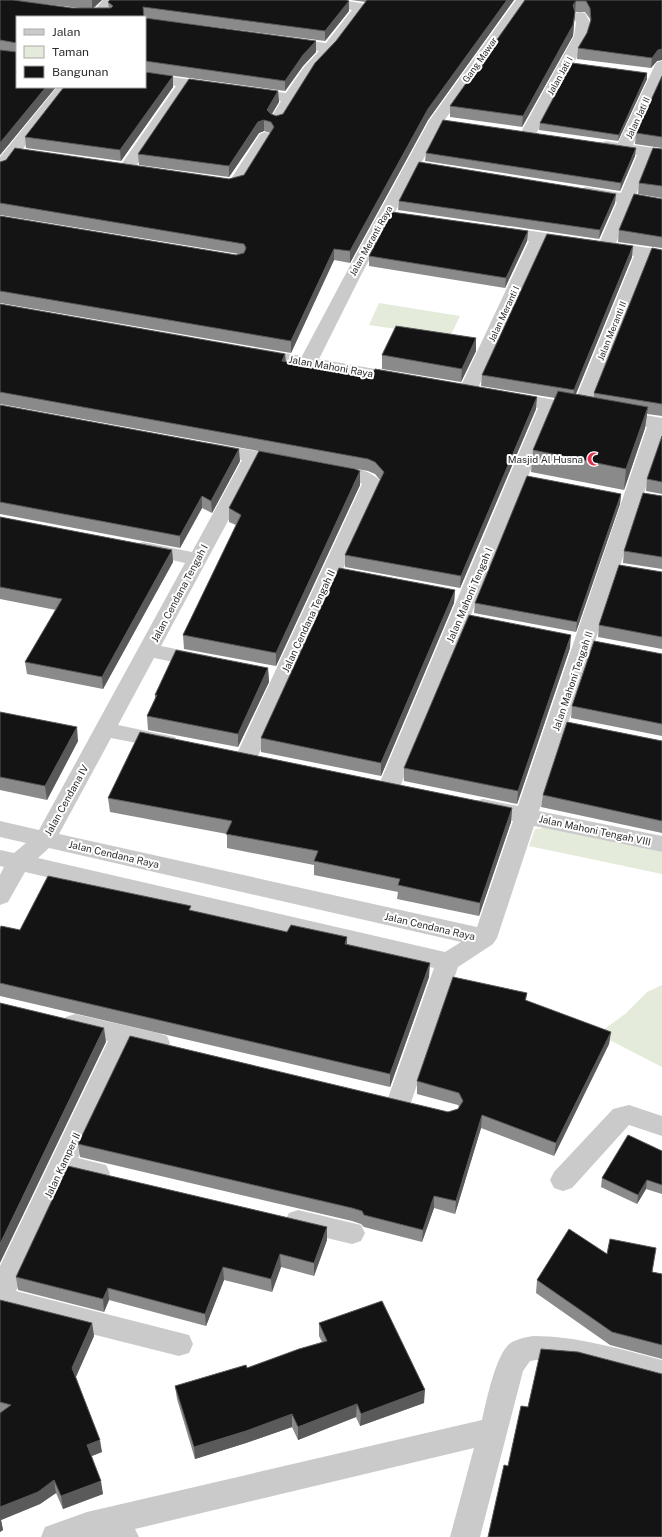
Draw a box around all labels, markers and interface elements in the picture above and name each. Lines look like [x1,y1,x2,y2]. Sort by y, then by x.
legend [16,16,146,88]
text: Jalan [52,25,81,39]
street label: Gang Mawar [460,35,499,84]
text: Taman [52,45,89,59]
street label: Jalan Jati I [545,55,575,97]
text: Bangunan [52,65,108,79]
street label: Jalan Jati II [623,95,652,140]
street label: Jalan Meranti Raya [347,204,394,278]
street label: Jalan Meranti I [486,284,521,343]
street label: Jalan Meranti II [595,300,628,362]
street label: Jalan Mahoni Raya [288,353,374,379]
mosque icon: Masjid Al Husna [586,451,602,467]
place label: Masjid Al Husna [508,453,583,465]
street label: Jalan Cendana Tengah I [148,542,210,644]
street label: Jalan Mahoni Tengah I [444,546,494,644]
street label: Jalan Cendana Tengah II [279,568,337,674]
street label: Jalan Mahoni Tengah II [549,630,595,732]
street label: Jalan Cendana IV [42,762,91,838]
street label: Jalan Mahoni Tengah VIII [538,812,652,848]
street label: Jalan Cendana Raya [68,838,160,870]
street label: Jalan Cendana Raya [384,910,476,942]
street label: Jalan Kamper II [42,1130,82,1200]

